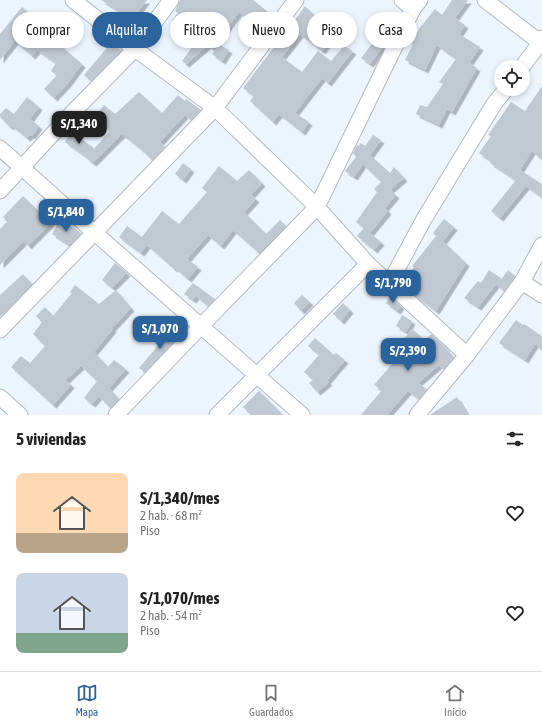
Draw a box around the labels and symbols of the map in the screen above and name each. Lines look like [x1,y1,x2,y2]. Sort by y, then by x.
pin: S/1,340 [42,111,116,145]
pin: S/1,840 [29,199,103,233]
pin: S/1,790 [356,270,430,304]
pin: S/1,070 [123,316,197,350]
pin: S/2,390 [371,338,445,372]

